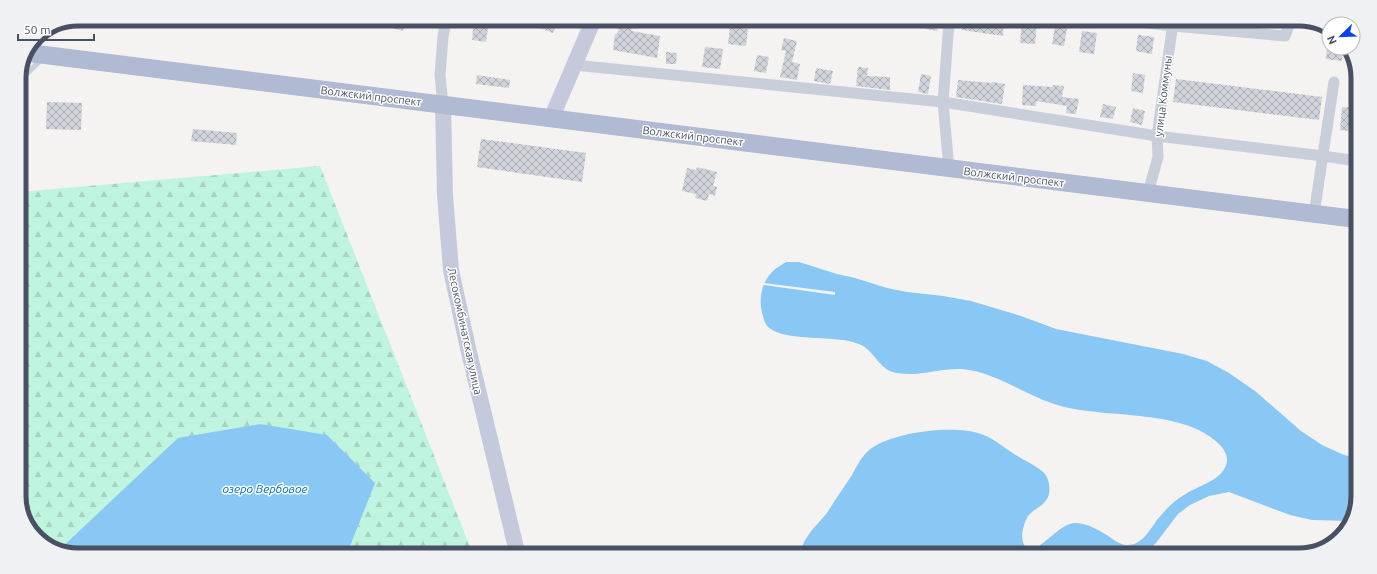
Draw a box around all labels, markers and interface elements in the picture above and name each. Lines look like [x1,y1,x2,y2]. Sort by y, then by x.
scale bar [18,16,94,42]
north arrow [1321,16,1361,56]
text: 50 m [24,23,51,36]
text: N [1325,34,1339,46]
street label: улица Коммуны [1152,55,1174,137]
street label: Волжский проспект [320,84,422,108]
street label: Волжский проспект [642,124,744,148]
street label: Волжский проспект [963,165,1065,189]
street label: Лесокомбинатская улица [446,266,484,396]
water label: озеро Вербовое [222,482,308,495]

